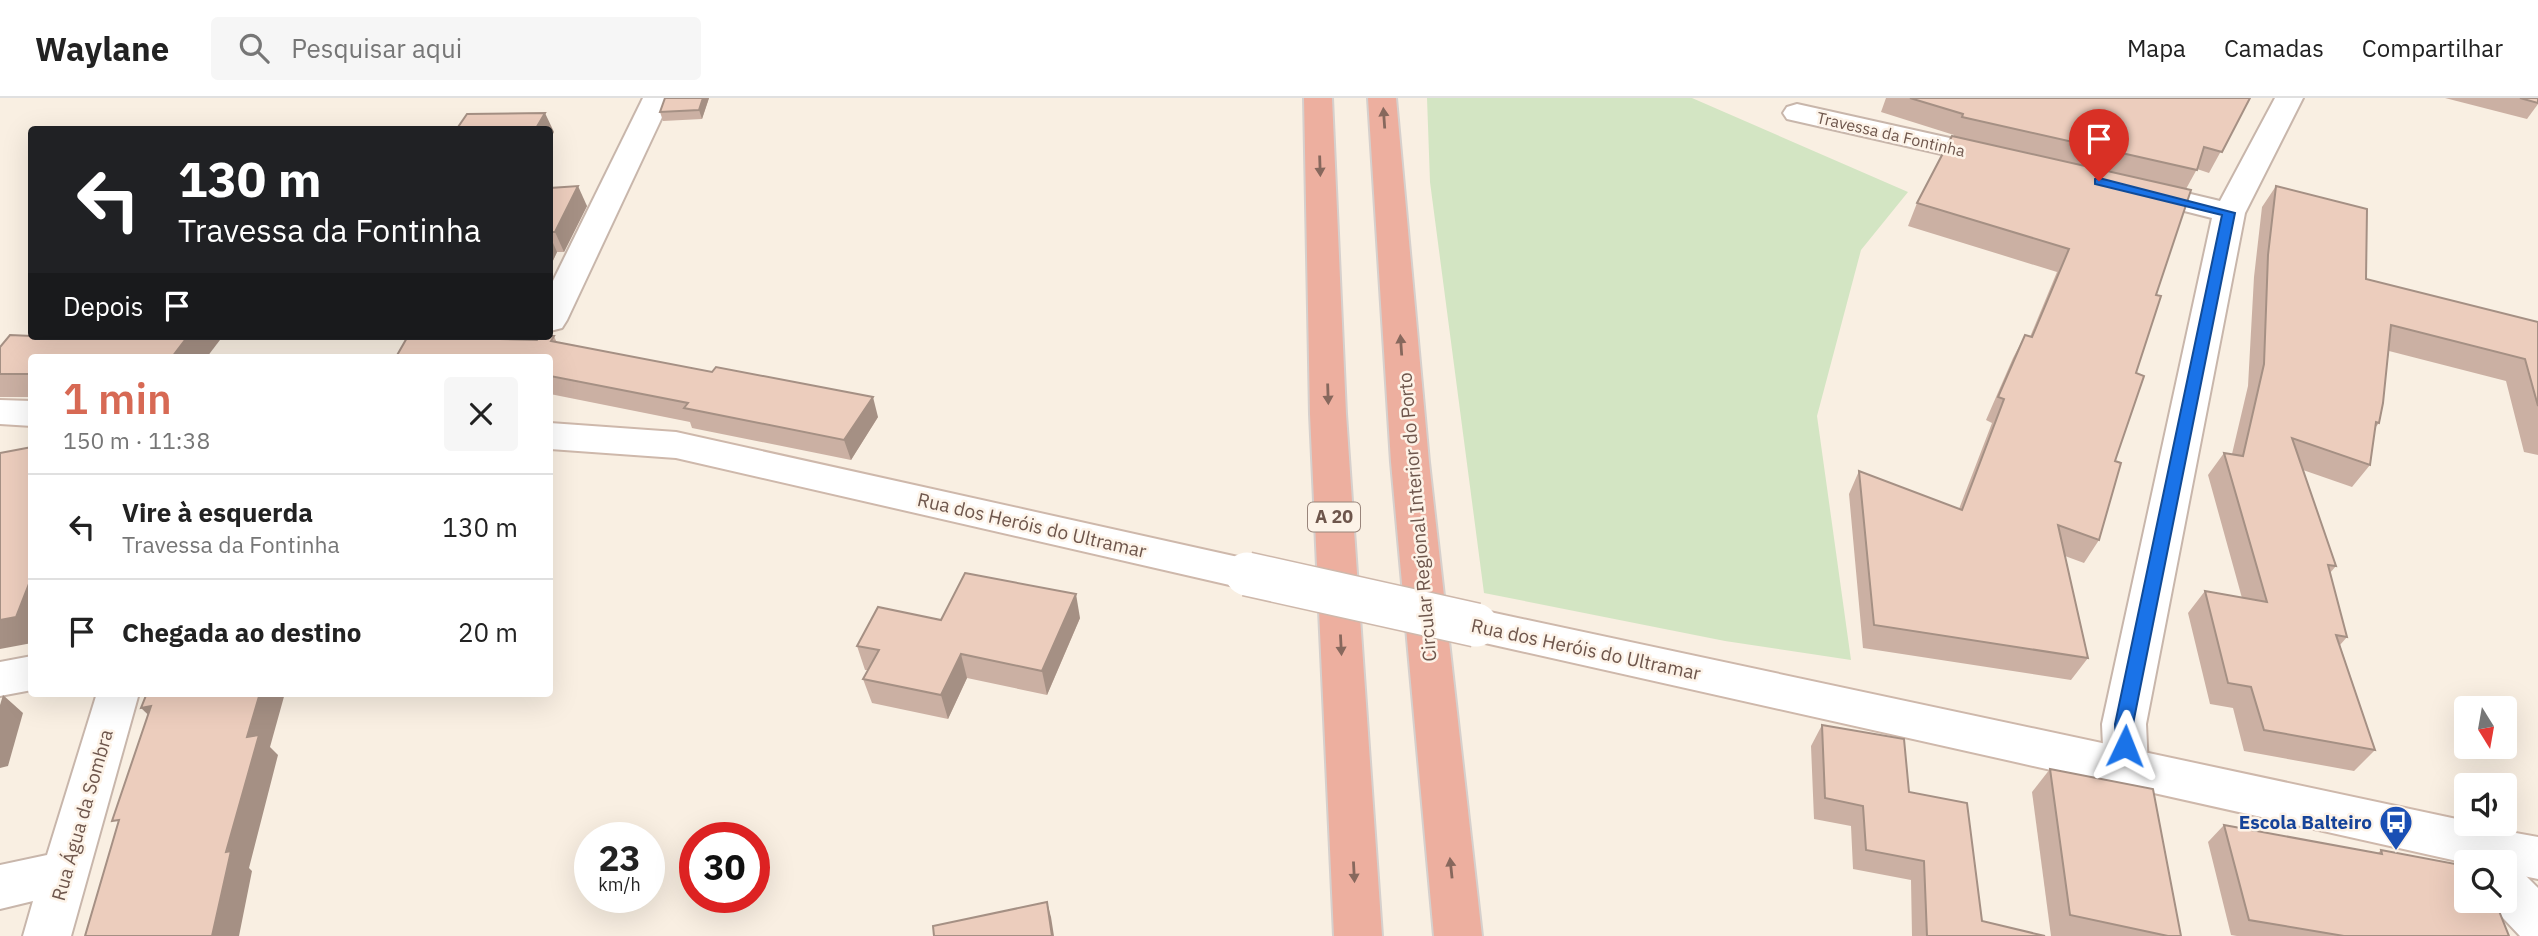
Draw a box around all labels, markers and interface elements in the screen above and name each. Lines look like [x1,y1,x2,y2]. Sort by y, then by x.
search box [211,17,701,80]
text: Waylane [35,27,169,70]
icon: search [235,29,273,67]
text: Pesquisar aqui [291,31,462,65]
text: Mapa [2127,32,2186,64]
text: Camadas [2224,32,2324,64]
text: Compartilhar [2362,32,2503,64]
one-way arrow [1378,107,1389,129]
street label: Travessa da Fontinha [1815,107,1968,161]
pin [2069,109,2129,181]
icon: arrive [2080,120,2118,158]
text: 130 m [178,147,322,210]
icon: left [63,154,154,245]
one-way arrow [1314,155,1326,177]
text: Travessa da Fontinha [178,209,481,251]
icon: arrive [158,287,196,325]
text: Depois [63,289,144,323]
one-way arrow [1395,334,1406,356]
text: 1 min [63,371,172,426]
street label: Circular Regional Interior do Porto [1392,371,1442,663]
button: close [444,377,518,451]
one-way arrow [1322,383,1333,405]
text: 150 m · 11:38 [63,425,210,455]
street label: Rua dos Heróis do Ultramar [915,487,1149,563]
text: Vire à esquerda [122,495,313,529]
road number: A 20 [1308,502,1360,531]
icon: left [63,508,101,546]
text: 130 m [442,510,518,544]
text: Travessa da Fontinha [122,529,340,559]
icon: arrive [63,613,101,651]
street label: Rua dos Heróis do Ultramar [1469,613,1703,685]
text: Chegada ao destino [122,615,361,649]
text: 20 m [458,615,518,649]
one-way arrow [1336,634,1347,656]
north arrow [2454,696,2516,760]
map controls [2454,696,2517,913]
position arrow [2088,709,2162,783]
street label: Rua Água da Sombra [46,727,118,903]
button: sound [2454,773,2517,836]
bus stop icon: Escola Balteiro [2377,803,2415,852]
place label: Escola Balteiro [2239,810,2372,834]
speed limit sign: 30 [679,822,770,913]
text: 23 [598,835,641,881]
button: search [2454,850,2517,913]
one-way arrow [1445,857,1456,879]
one-way arrow [1349,862,1360,884]
text: km/h [598,873,641,896]

